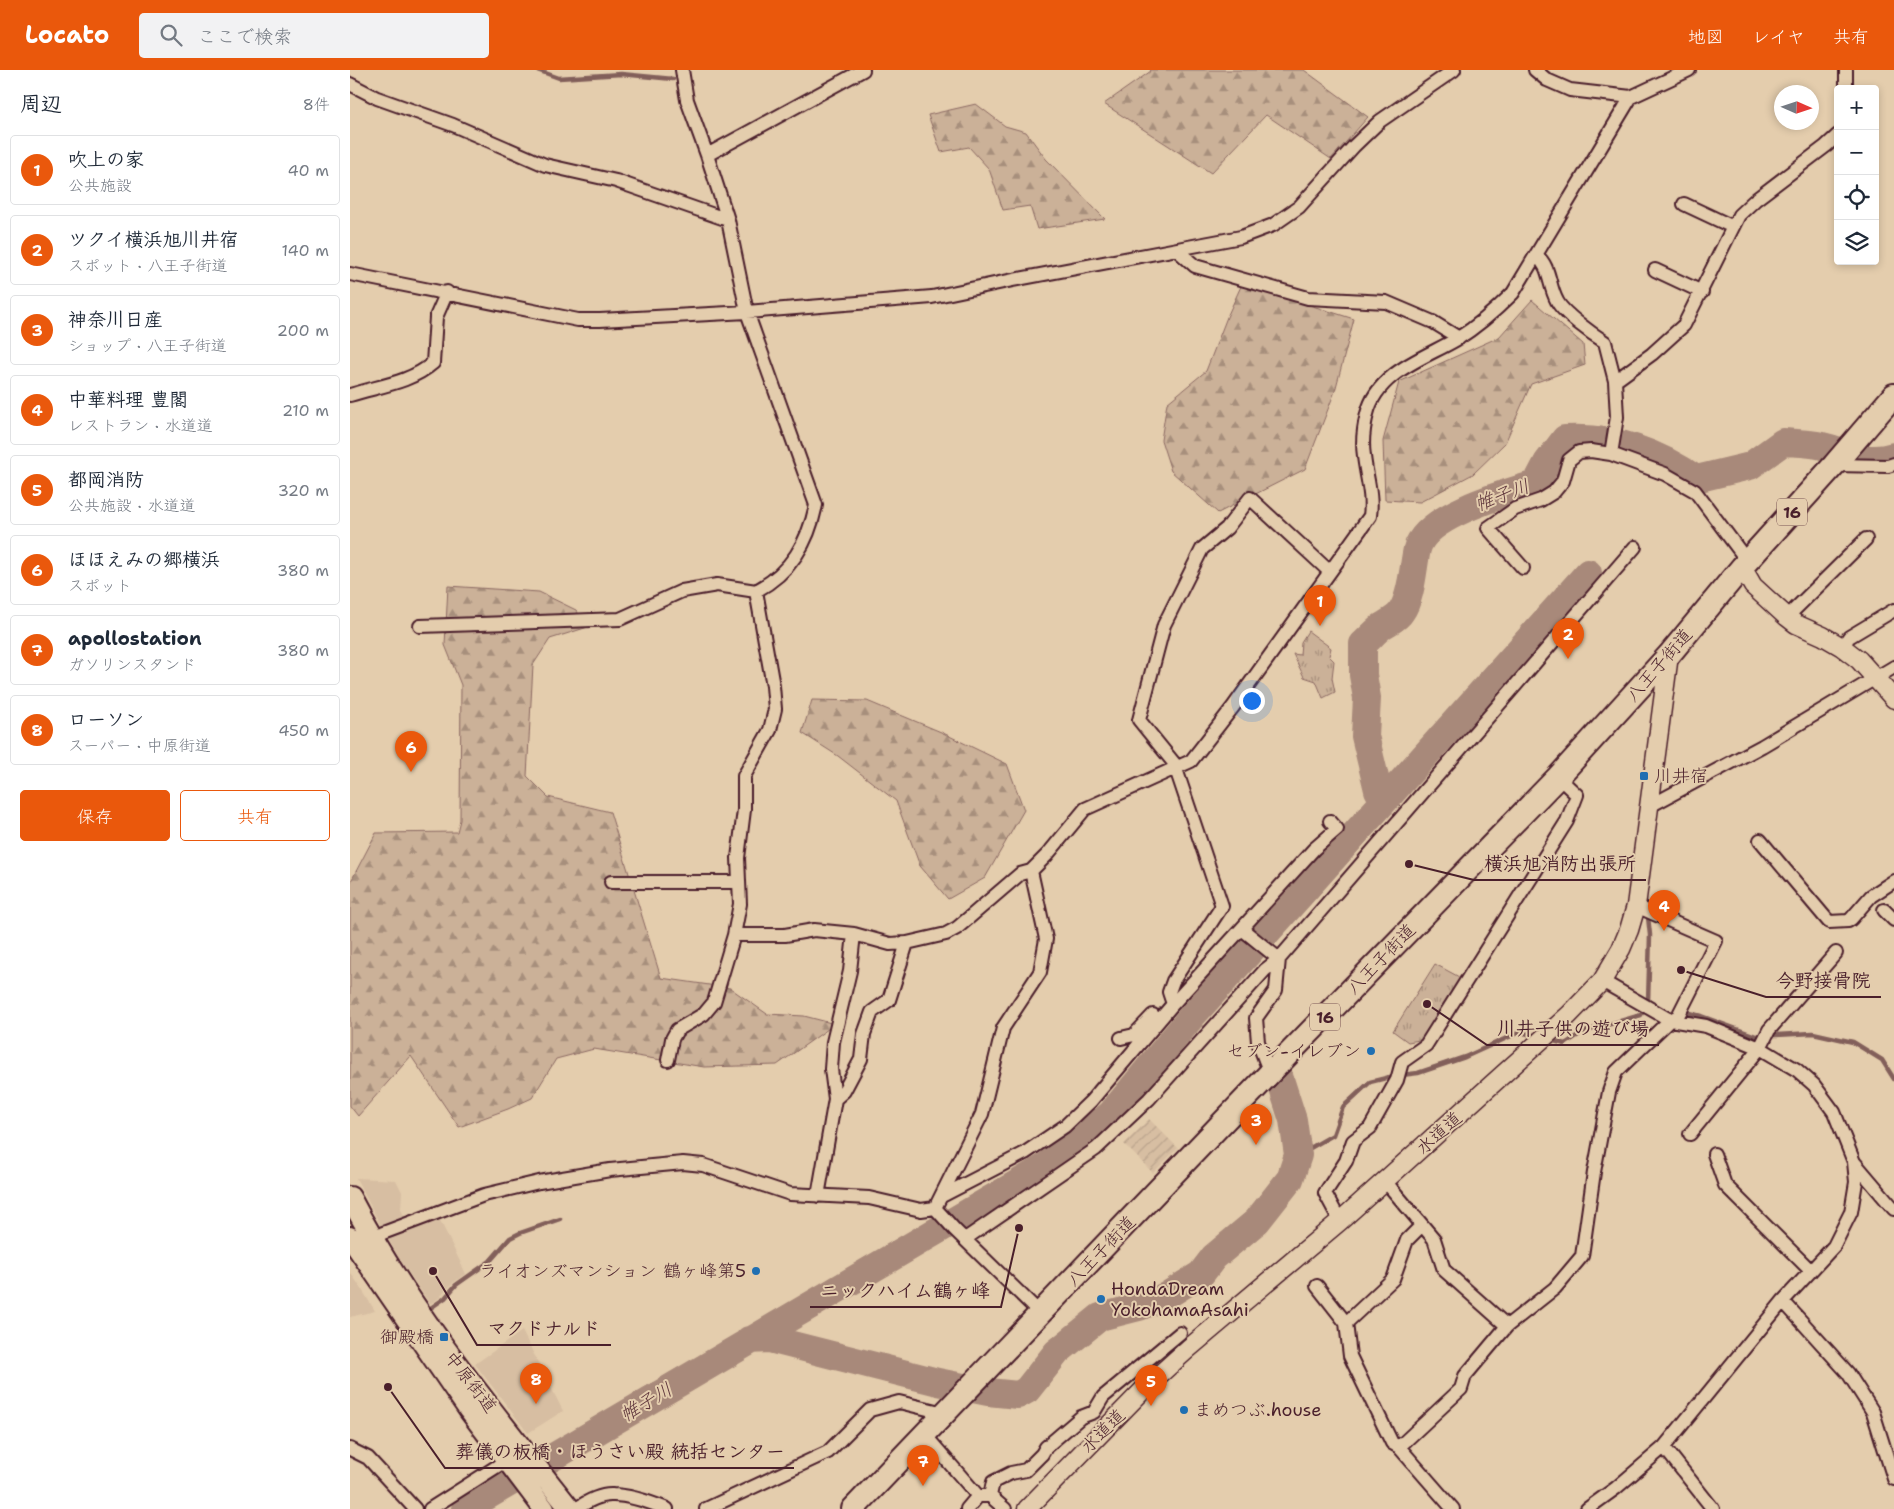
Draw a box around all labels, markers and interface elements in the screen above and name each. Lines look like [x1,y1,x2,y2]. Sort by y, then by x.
search box [139,13,489,58]
text: Locato [25,19,109,51]
icon: search [157,21,185,49]
text: ここで検索 [197,24,292,49]
text: 地図 [1688,25,1724,49]
text: レイヤ [1752,25,1805,49]
text: 共有 [1833,25,1869,49]
north arrow [1774,85,1819,130]
map controls [1834,85,1879,265]
button: + [1834,85,1879,130]
text: 周辺 [20,90,62,118]
text: 8件 [303,94,330,115]
button: − [1834,130,1879,175]
text: 吹上の家 [68,147,144,172]
text: 1 [33,160,41,181]
text: 40 m [287,160,329,181]
text: 公共施設 [68,175,132,196]
button: locate [1834,175,1879,220]
button: layers [1834,220,1879,265]
text: ツクイ横浜旭川井宿 [68,227,238,252]
text: 2 [31,240,43,261]
text: 140 m [282,240,329,261]
text: スポット · 八王子街道 [68,255,227,276]
text: 神奈川日産 [68,307,163,332]
text: 3 [31,320,43,341]
text: 200 m [277,320,329,341]
text: ショップ · 八王子街道 [68,335,227,356]
text: 中華料理 豊閣 [68,387,189,412]
text: 4 [31,400,43,421]
text: 210 m [282,400,329,421]
text: レストラン · 水道道 [68,415,213,436]
text: 都岡消防 [68,467,144,492]
water label: 帷子川 [1471,473,1533,517]
text: 5 [32,480,42,501]
text: 320 m [278,480,329,501]
text: 公共施設 · 水道道 [68,495,195,516]
road number: 16 [1777,498,1807,526]
text: ほほえみの郷横浜 [68,547,220,572]
text: 6 [31,560,43,581]
text: 380 m [277,560,329,581]
text: スポット [68,575,132,596]
pin: 1 [1304,585,1336,626]
pin: 2 [1552,618,1584,659]
street label: 八王子街道 [1620,623,1698,707]
text: apollostation [68,626,202,651]
text: 7 [31,640,43,661]
text: 380 m [277,640,329,661]
text: ガソリンスタンド [68,654,196,675]
your location [1239,688,1265,714]
text: ローソン [68,707,144,732]
text: 8 [31,720,43,741]
text: 450 m [278,720,329,741]
pin: 6 [395,731,427,772]
text: スーパー · 中原街道 [68,735,211,756]
place label: 川井宿 [1654,764,1708,788]
marker: 川井宿 [1638,770,1650,782]
button: 保存 [20,790,170,841]
button: 共有 [180,790,330,841]
callout: 横浜旭消防出張所 [1474,846,1646,880]
text: 横浜旭消防出張所 [1484,851,1636,876]
pin: 4 [1648,890,1680,931]
street label: 八王子街道 [1341,918,1421,1000]
callout: 今野接骨院 [1766,963,1881,997]
text: 今野接骨院 [1775,968,1871,993]
road number: 16 [1310,1004,1340,1030]
callout: 川井子供の遊び場 [1487,1011,1659,1045]
text: 川井子供の遊び場 [1497,1016,1649,1041]
place label: セブン-イレブン [1226,1039,1361,1063]
marker: セブン-イレブン [1365,1045,1377,1057]
pin: 3 [1240,1104,1272,1145]
street label: 水道道 [1411,1106,1467,1160]
street label: 八王子街道 [1061,1210,1141,1292]
place label: ライオンズマンション 鶴ヶ峰第5 [479,1259,746,1283]
marker: ライオンズマンション 鶴ヶ峰第5 [750,1265,762,1277]
callout: ニックハイム鶴ヶ峰 [810,1273,1001,1307]
place label: HondaDream YokohamaAsahi [1111,1277,1249,1322]
text: ニックハイム鶴ヶ峰 [820,1278,990,1303]
marker: HondaDream YokohamaAsahi [1095,1293,1107,1305]
callout: マクドナルド [477,1311,611,1345]
text: マクドナルド [487,1316,601,1341]
place label: 御殿橋 [380,1325,434,1349]
marker: 御殿橋 [438,1331,450,1343]
street label: 中原街道 [439,1346,503,1418]
pin: 8 [520,1363,552,1404]
pin: 5 [1135,1365,1167,1406]
water label: 帷子川 [615,1377,677,1427]
place label: まめつぶ.house [1194,1398,1321,1422]
street label: 水道道 [1075,1403,1131,1459]
marker: まめつぶ.house [1178,1404,1190,1416]
callout: 葬儀の板橋・ほうさい殿 統括センター [445,1434,794,1468]
text: 葬儀の板橋・ほうさい殿 統括センター [455,1439,785,1464]
pin: 7 [907,1445,939,1486]

